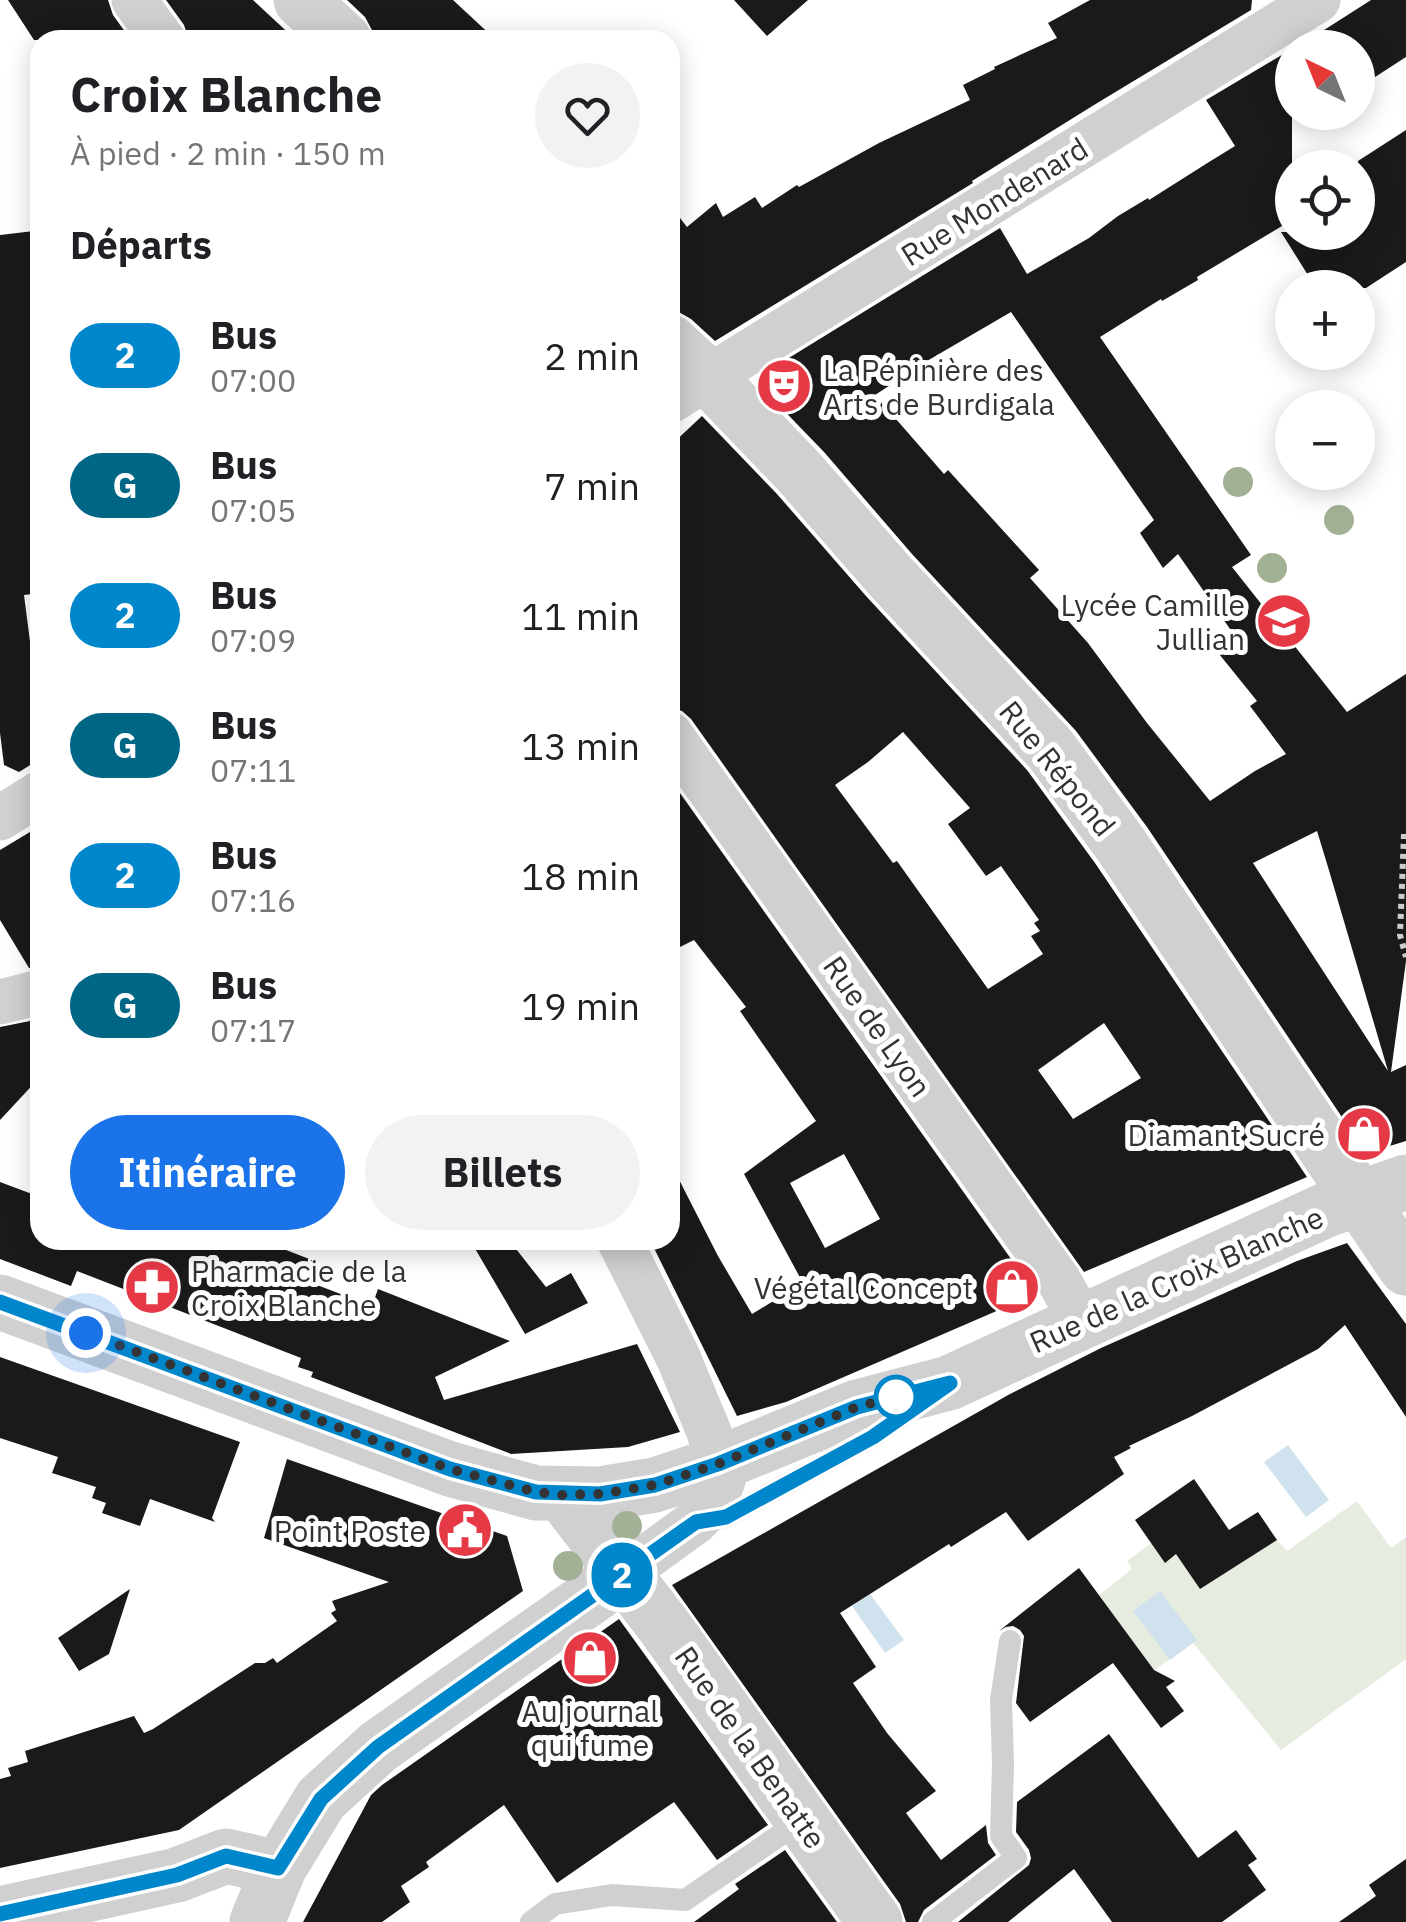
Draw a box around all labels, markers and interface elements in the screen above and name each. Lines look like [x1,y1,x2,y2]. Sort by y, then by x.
north arrow [1275,30,1375,130]
map controls [1275,30,1375,490]
text: Croix Blanche [70,63,382,125]
button: heart [535,63,640,168]
street label: Rue Mondenard [893,128,1095,274]
text: À pied · 2 min · 150 m [70,132,386,174]
button: locate [1275,150,1375,250]
text: Départs [70,220,212,269]
button: + [1275,270,1375,370]
text: Bus [210,310,277,359]
text: 2 min [544,331,640,380]
text: 2 [114,332,136,378]
place label: La Pépinière des Arts de Burdigala [823,350,1055,423]
theatre icon: La Pépinière des Arts de Burdigala [754,356,814,416]
text: 07:00 [210,359,296,401]
button: − [1275,390,1375,490]
text: Bus [210,440,277,489]
text: 7 min [544,461,640,510]
text: G [112,462,138,508]
text: 07:05 [210,489,296,531]
text: Bus [210,570,277,619]
place label: Lycée Camille Jullian [1060,585,1245,658]
text: 11 min [521,591,640,640]
school or university icon: Lycée Camille Jullian [1254,591,1314,651]
text: 2 [114,592,136,638]
text: 07:09 [210,619,296,661]
street label: Rue Répond [991,692,1125,844]
text: Bus [210,700,277,749]
text: 13 min [521,721,640,770]
text: G [112,722,138,768]
text: 07:11 [210,749,296,791]
text: Bus [210,830,277,879]
text: 18 min [521,851,640,900]
text: 2 [114,852,136,898]
text: 07:16 [210,879,296,921]
street label: Rue de Lyon [815,948,941,1104]
text: Bus [210,960,277,1009]
text: 19 min [521,981,640,1030]
text: G [112,982,138,1028]
text: 07:17 [210,1009,296,1051]
shop icon: Diamant Sucré [1334,1104,1394,1164]
button: Itinéraire [70,1115,345,1230]
button: Billets [365,1115,640,1230]
place label: Diamant Sucré [1128,1115,1325,1154]
street label: Rue de la Croix Blanche [1023,1197,1329,1361]
place label: Pharmacie de la Croix Blanche [191,1251,407,1324]
pharmacy icon: Pharmacie de la Croix Blanche [122,1257,182,1317]
shop icon: Végétal Concept [982,1257,1042,1317]
place label: Végétal Concept [754,1268,973,1307]
your location [61,1308,111,1358]
unlabelled marker [875,1376,917,1418]
public building icon: Point Poste [435,1500,495,1560]
place label: Point Poste [274,1511,426,1550]
line badge: 2 [590,1542,654,1608]
text: 2 [611,1552,633,1598]
shop icon: Au journal qui fume [560,1628,620,1688]
street label: Rue de la Benatte [667,1638,835,1856]
place label: Au journal qui fume [522,1691,658,1764]

